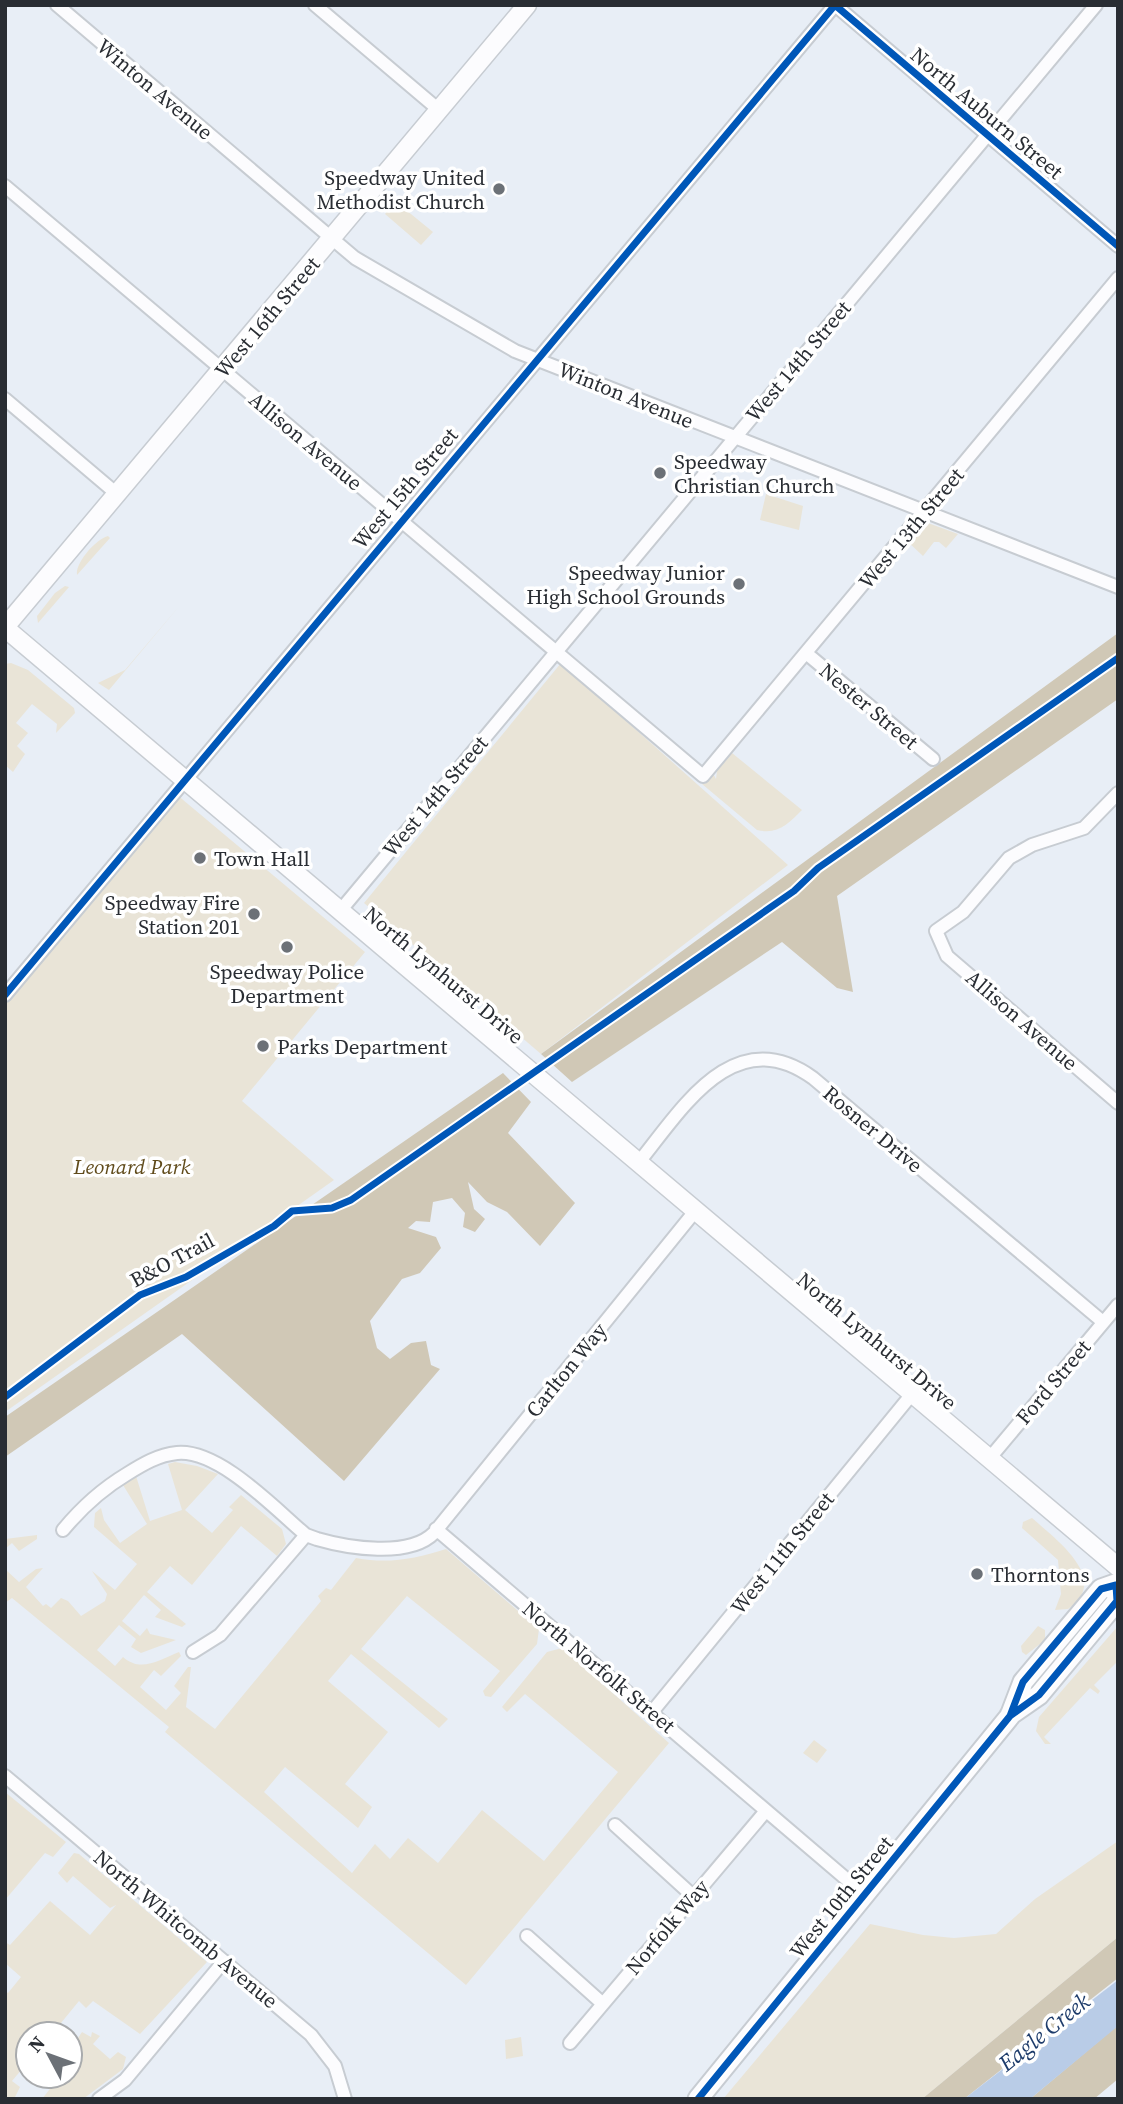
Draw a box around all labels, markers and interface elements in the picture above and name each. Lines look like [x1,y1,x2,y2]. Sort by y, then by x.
street label: Winton Avenue [91,32,219,146]
street label: North Auburn Street [905,41,1070,186]
place label: Speedway United Methodist Church [316,163,485,216]
marker: Speedway United Methodist Church [491,181,507,197]
street label: West 16th Street [208,250,326,384]
street label: West 14th Street [739,294,857,428]
street label: Winton Avenue [554,355,698,435]
street label: Allison Avenue [243,385,369,497]
street label: West 15th Street [346,421,464,555]
place label: Speedway Christian Church [674,447,835,500]
street label: West 13th Street [852,461,970,595]
marker: Speedway Christian Church [652,465,668,481]
place label: Speedway Junior High School Grounds [526,558,725,611]
marker: Speedway Junior High School Grounds [731,576,747,592]
street label: Nester Street [813,656,925,756]
street label: West 14th Street [376,729,494,863]
place label: Town Hall [214,844,310,873]
marker: Town Hall [192,850,208,866]
place label: Speedway Fire Station 201 [105,888,240,941]
street label: North Lynhurst Drive [358,899,530,1051]
marker: Speedway Fire Station 201 [246,906,262,922]
marker: Speedway Police Department [279,939,295,955]
place label: Speedway Police Department [210,957,364,1010]
street label: Allison Avenue [960,963,1084,1077]
place label: Parks Department [277,1032,447,1061]
marker: Parks Department [255,1038,271,1054]
street label: Rosner Drive [817,1079,929,1179]
park label: Leonard Park [72,1152,191,1181]
street label: B&O Trail [125,1226,219,1294]
street label: North Lynhurst Drive [791,1265,963,1417]
street label: Carlton Way [519,1316,613,1423]
street label: Ford Street [1009,1333,1097,1431]
street label: West 11th Street [724,1486,841,1620]
place label: Thorntons [991,1560,1090,1589]
marker: Thorntons [969,1566,985,1582]
street label: North Norfolk Street [516,1594,682,1740]
street label: West 10th Street [783,1830,900,1964]
street label: North Whitcomb Avenue [88,1843,284,2015]
street label: Norfolk Way [619,1873,716,1981]
water label: Eagle Creek [991,1985,1097,2079]
north arrow [14,2020,84,2090]
text: N [22,2030,51,2058]

